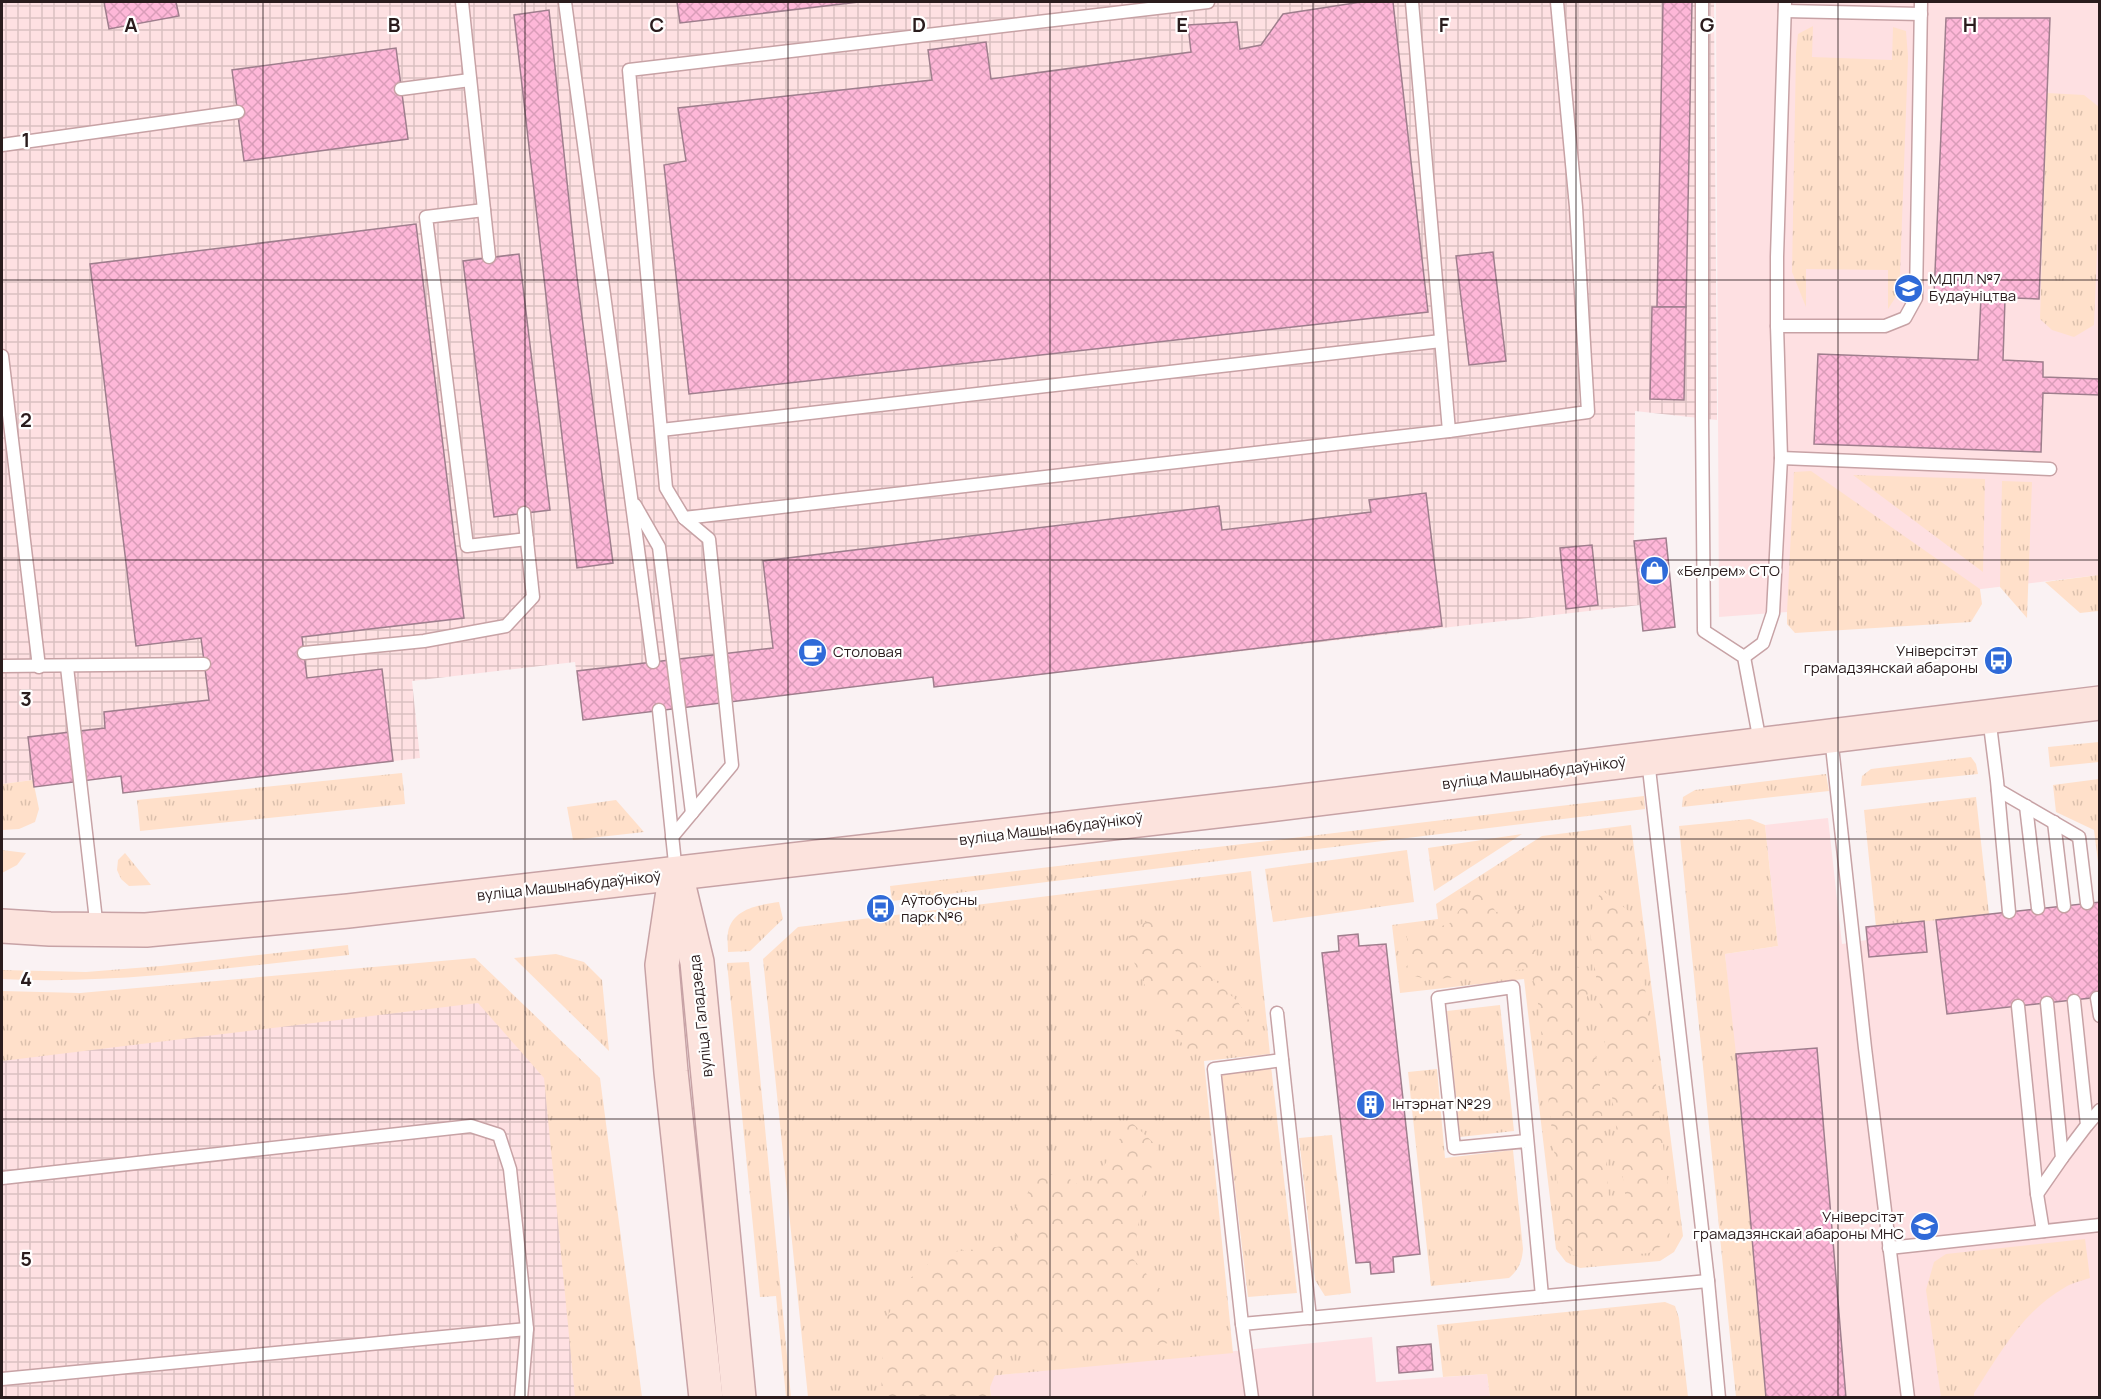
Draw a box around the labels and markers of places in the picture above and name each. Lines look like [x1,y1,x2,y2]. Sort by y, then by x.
place label: МДПЛ №7 Будаўніцтва [1929,268,2016,306]
school or university icon: МДПЛ №7 Будаўніцтва [1892,272,1924,304]
shop icon: «Белрем» СТО [1639,555,1671,587]
place label: «Белрем» СТО [1676,560,1780,581]
cafe icon: Столовая [796,636,828,668]
place label: Універсітэт грамадзянскай абароны [1804,640,1978,678]
place label: Столовая [833,641,902,662]
bus stop icon: Універсітэт грамадзянскай абароны [1983,644,2015,676]
place label: Аўтобусны парк №6 [901,889,977,927]
bus stop icon: Аўтобусны парк №6 [864,893,896,925]
building icon: Інтэрнат №29 [1355,1088,1387,1120]
place label: Інтэрнат №29 [1392,1093,1491,1114]
place label: Універсітэт грамадзянскай абароны МНС [1693,1206,1904,1244]
school or university icon: Універсітэт грамадзянскай абароны МНС [1909,1210,1941,1242]

